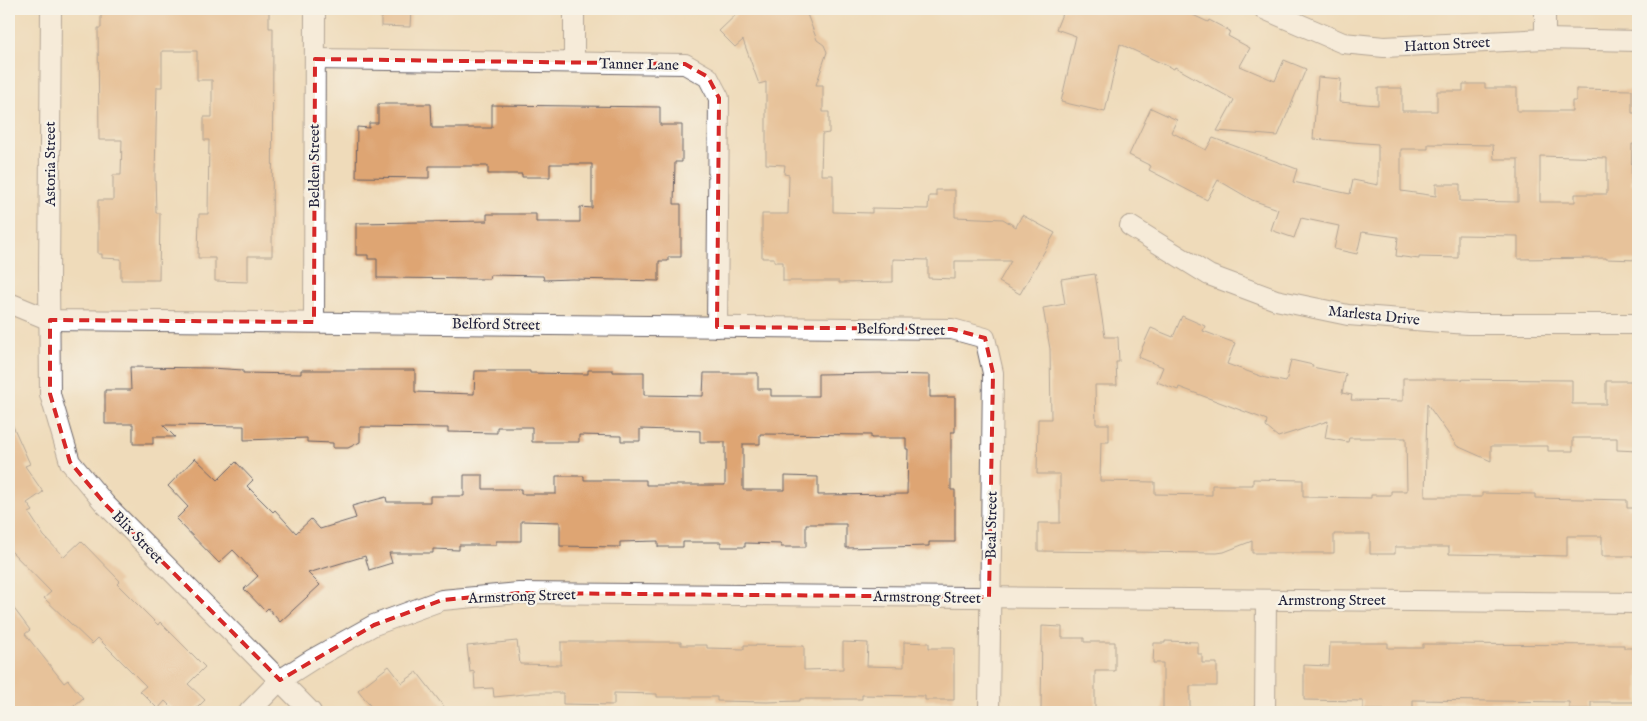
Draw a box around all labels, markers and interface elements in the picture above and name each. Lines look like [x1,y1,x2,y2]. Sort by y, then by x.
street label: Hatton Street [1403,33,1491,56]
street label: Tanner Lane [599,54,679,75]
street label: Astoria Street [41,121,60,208]
street label: Belden Street [305,124,324,208]
street label: Marlesta Drive [1327,301,1421,330]
street label: Belford Street [452,314,540,335]
street label: Belford Street [857,319,945,340]
street label: Beal Street [981,491,1002,559]
street label: Blix Street [108,507,167,568]
street label: Armstrong Street [467,585,576,608]
street label: Armstrong Street [872,587,981,608]
street label: Armstrong Street [1277,591,1386,610]

